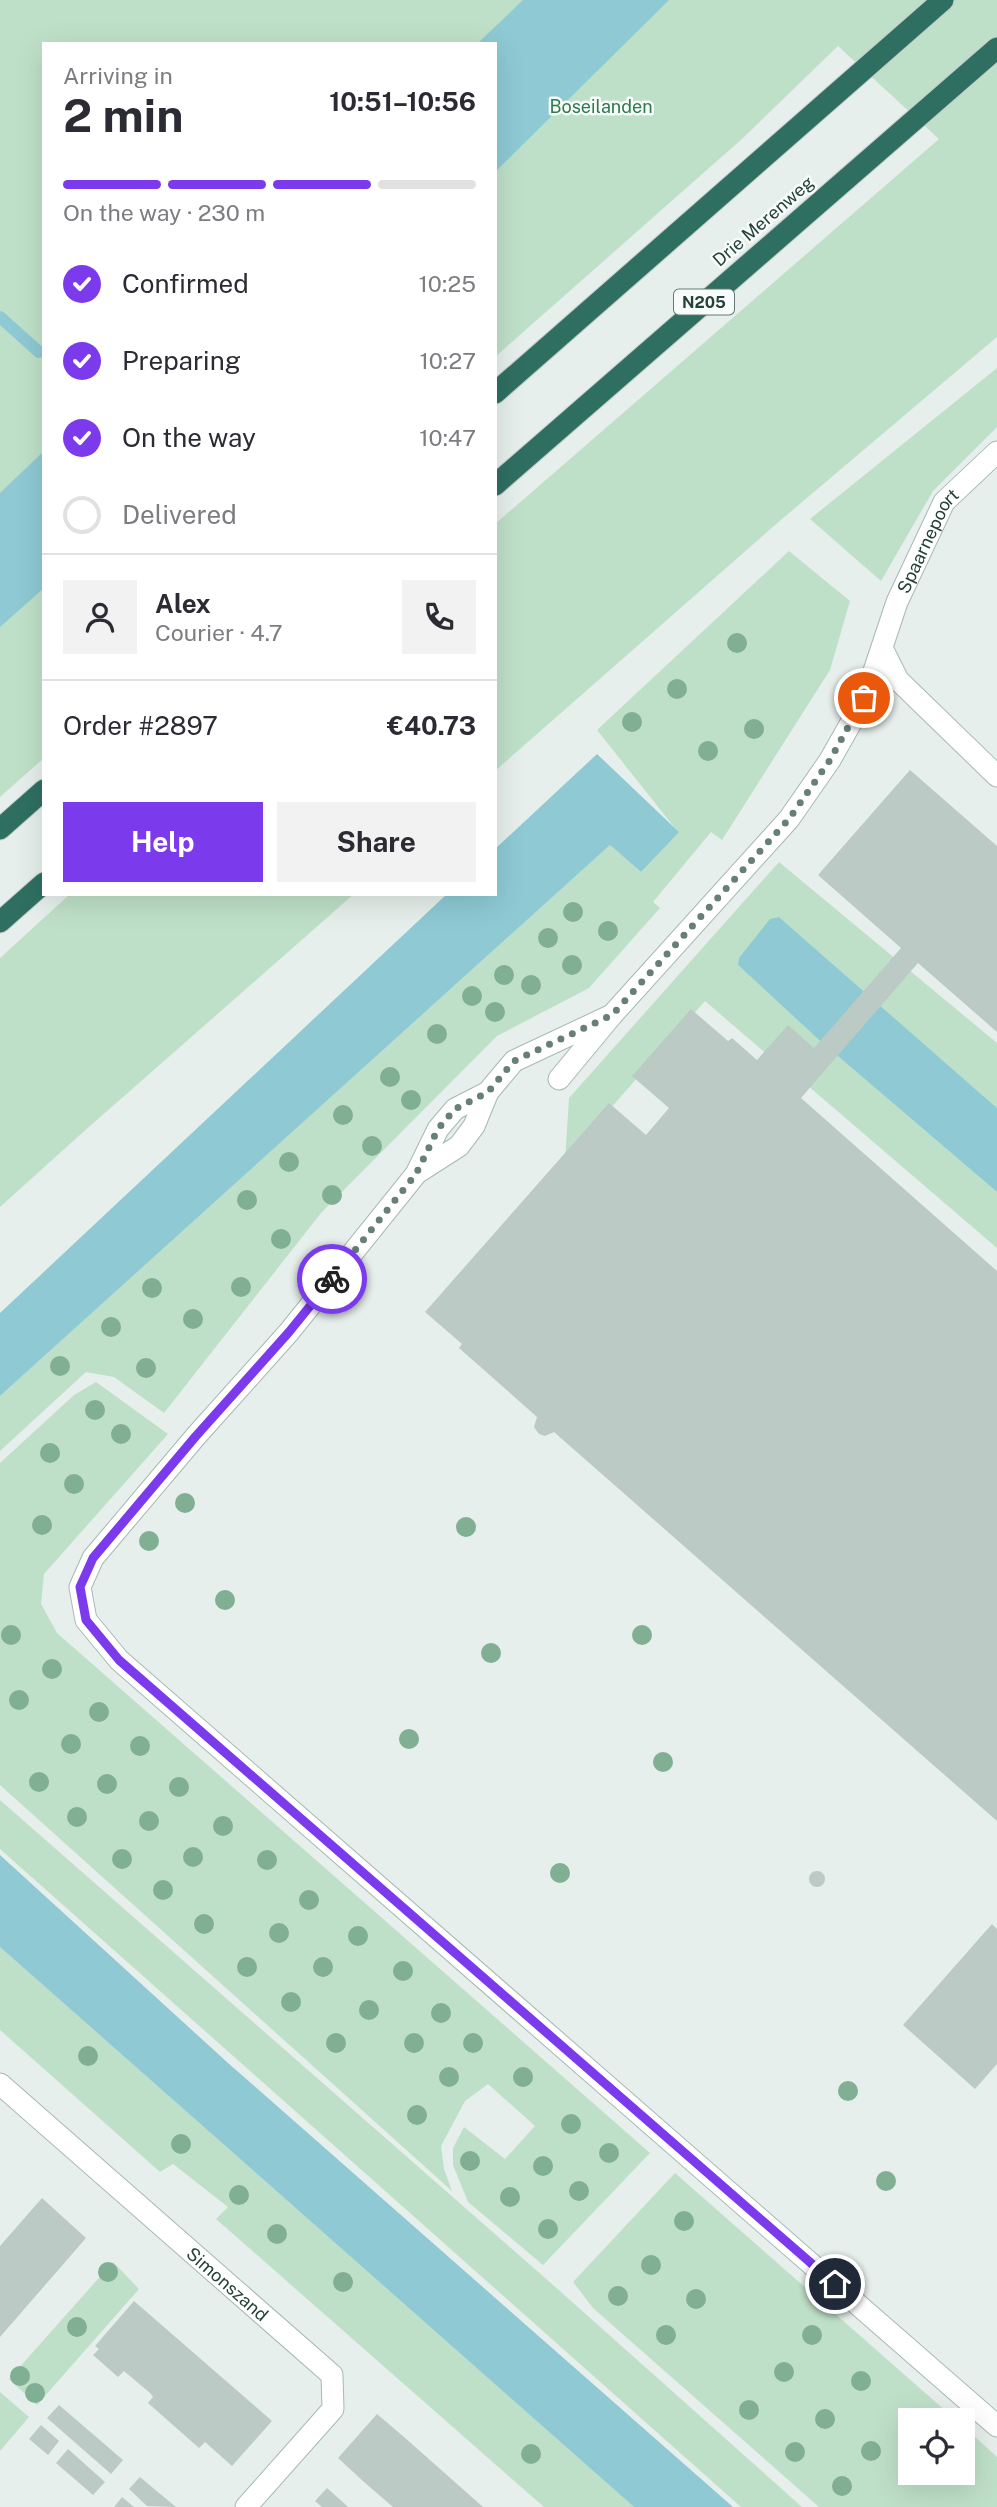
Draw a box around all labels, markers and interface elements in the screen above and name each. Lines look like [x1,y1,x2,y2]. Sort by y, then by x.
text: Arriving in [63,62,173,89]
text: 10:51–10:56 [329,86,476,117]
text: 2 min [63,88,183,142]
park label: Boseilanden [549,96,653,117]
street label: Drie Merenweg [708,171,818,271]
text: On the way · 230 m [63,199,265,226]
icon: check [63,265,101,303]
text: Confirmed [122,268,249,299]
text: 10:25 [418,270,476,297]
road number: N205 [674,290,734,314]
icon: check [63,342,101,380]
text: Preparing [122,345,241,376]
text: 10:27 [419,347,476,374]
icon: check [63,419,101,457]
text: On the way [122,422,256,453]
text: 10:47 [419,424,476,451]
street label: Spaarnepoort [892,484,963,597]
text: Delivered [122,499,237,530]
button: person [63,580,137,654]
button: phone [402,580,476,654]
text: Alex [155,588,211,619]
text: Courier · 4.7 [155,619,283,646]
pin [834,668,894,728]
icon: bag [845,679,883,717]
text: Order #2897 [63,710,218,741]
text: €40.73 [387,710,476,741]
button: Help [63,802,263,882]
button: Share [277,802,476,882]
courier [297,1244,367,1314]
icon: bike [313,1260,351,1298]
street label: Simonszand [183,2242,273,2325]
pin [805,2254,865,2314]
icon: home [816,2265,854,2303]
map controls [898,2408,975,2485]
button: locate [898,2408,975,2485]

